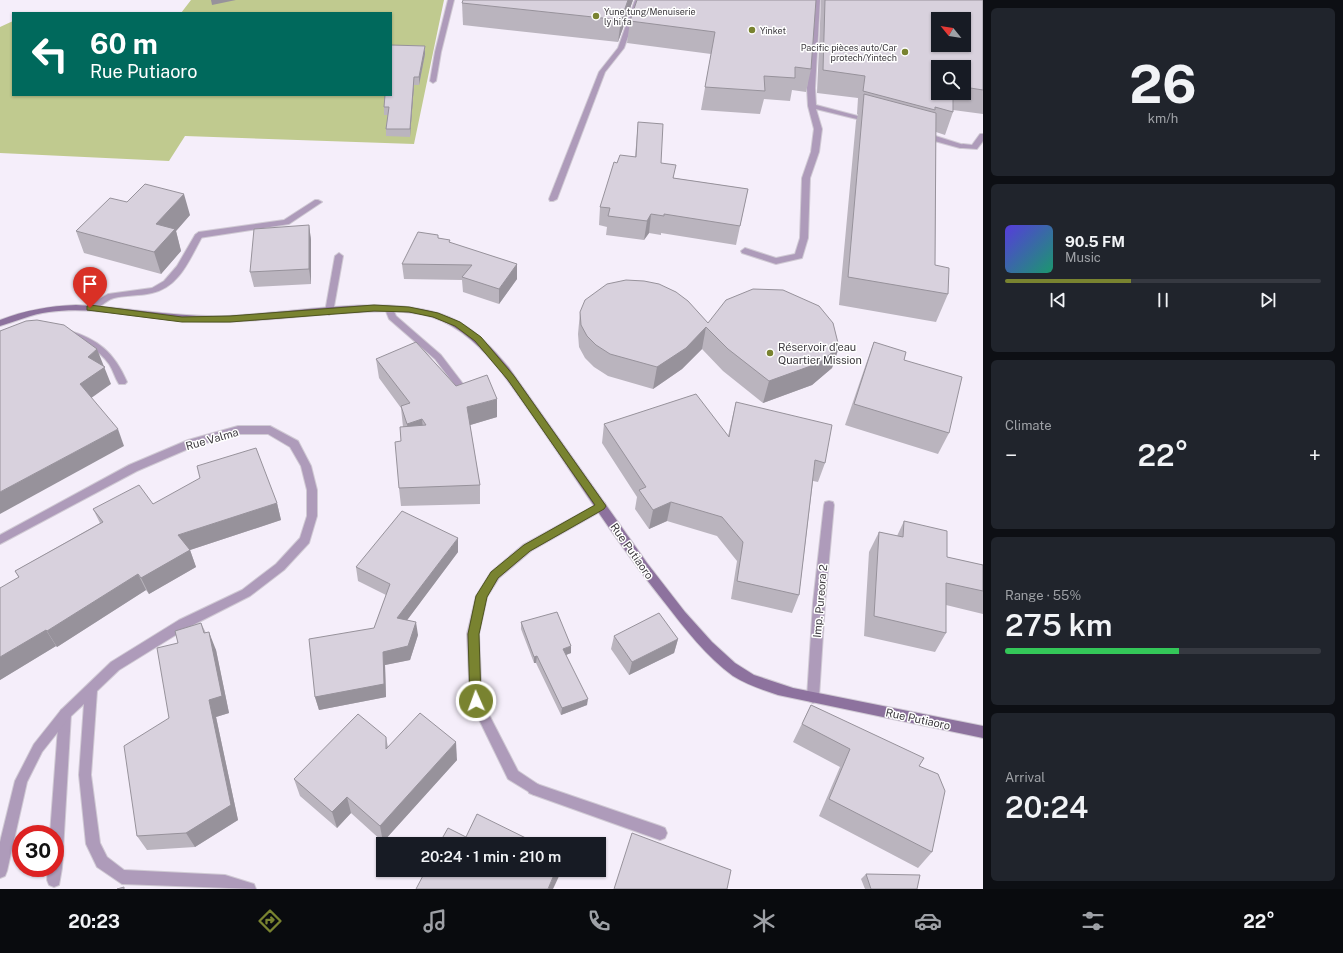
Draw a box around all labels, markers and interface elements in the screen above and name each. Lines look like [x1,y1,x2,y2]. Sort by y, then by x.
place label: Yune tung/Menuiserie ly hi fa [604,6,696,27]
marker: Yune tung/Menuiserie ly hi fa [591,11,601,21]
north arrow [931,12,971,52]
map controls [931,12,971,100]
marker: Yinket [747,25,757,35]
place label: Yinket [760,25,787,36]
text: 60 m [90,27,158,60]
icon: left [24,28,76,80]
place label: Pacific pièces auto/Car protech/Yintech [801,42,897,63]
marker: Pacific pièces auto/Car protech/Yintech [900,47,910,57]
text: 26 [1129,54,1197,115]
button: search [931,60,971,100]
text: Rue Putiaoro [90,61,197,82]
text: km/h [1148,111,1178,126]
text: 90.5 FM [1065,233,1125,250]
text: Music [1065,250,1101,265]
pin [73,267,107,308]
icon: arrive [79,273,101,295]
icon: previous [1047,289,1069,311]
icon: pause [1152,289,1174,311]
icon: next [1257,289,1279,311]
place label: Réservoir d'eau Quartier Mission [778,341,862,366]
marker: Réservoir d'eau Quartier Mission [765,348,775,358]
text: Climate [1005,418,1052,433]
street label: Rue Valma [184,426,240,452]
text: 22° [1137,437,1189,473]
text: − [1005,442,1017,468]
text: + [1309,442,1321,468]
street label: Rue Putiaoro [608,521,656,581]
street label: Imp. Pureora 2 [811,563,829,638]
text: Range · 55% [1005,588,1081,603]
text: 275 km [1005,607,1112,643]
position arrow [455,680,497,722]
street label: Rue Putiaoro [885,706,951,732]
text: Arrival [1005,770,1045,785]
text: 20:24 [1005,789,1088,825]
speed limit sign: 30 [12,825,64,877]
text: 20:24 · 1 min · 210 m [421,848,561,865]
icon: directions [256,907,284,935]
icon: music [421,907,449,935]
icon: phone [585,907,613,935]
icon: climate [750,907,778,935]
icon: car [914,907,942,935]
icon: filters [1079,907,1107,935]
text: 20:23 [68,911,120,932]
text: 22° [1243,911,1275,932]

